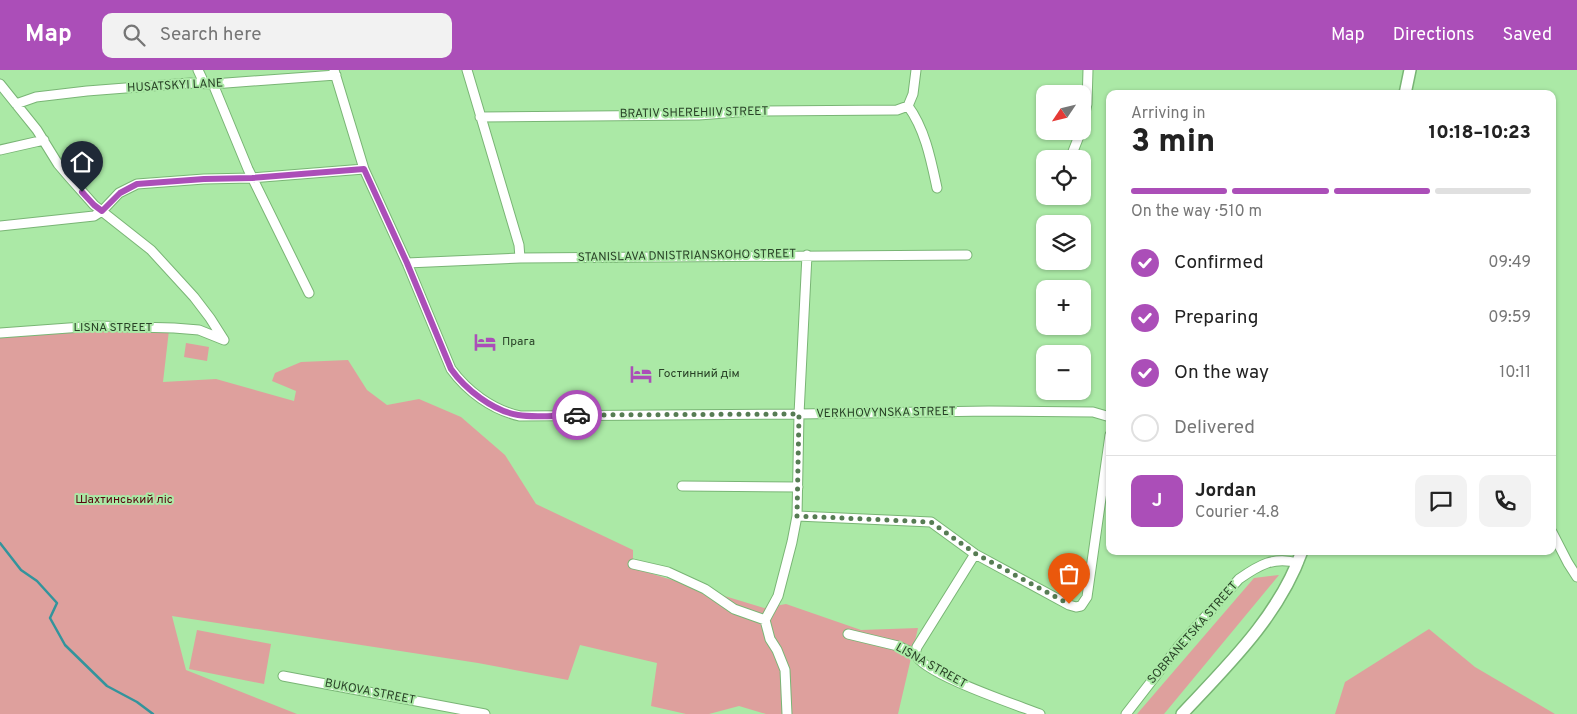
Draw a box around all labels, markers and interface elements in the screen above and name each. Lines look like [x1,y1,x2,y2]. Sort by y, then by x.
search box [102,13,452,58]
text: Map [25,20,72,50]
icon: search [120,21,148,49]
text: Search here [160,23,261,47]
text: Map [1331,24,1365,47]
text: Directions [1393,24,1475,47]
text: Saved [1503,24,1552,47]
street label: HUSATSKYI LANE [127,75,223,97]
north arrow [1036,85,1091,140]
map controls [1036,85,1091,400]
street label: BRATIV SHEREHIIV STREET [619,104,769,122]
text: Arriving in [1131,104,1206,124]
text: 10:18–10:23 [1429,121,1531,145]
text: 3 min [1131,123,1215,163]
pin [61,141,103,192]
icon: home [68,148,96,176]
button: locate [1036,150,1091,205]
text: On the way · 510 m [1131,202,1262,222]
button: layers [1036,215,1091,270]
street label: STANISLAVA DNISTRIANSKOHO STREET [578,246,796,266]
icon: check [1131,249,1159,277]
text: Confirmed [1174,251,1264,275]
text: 09:49 [1488,253,1531,273]
button: + [1036,280,1091,335]
icon: check [1131,304,1159,332]
text: Preparing [1174,306,1258,330]
text: 09:59 [1488,308,1531,328]
street label: LISNA STREET [73,320,153,336]
hotel icon: Прага [472,329,498,355]
place label: Прага [502,334,535,350]
button: − [1036,345,1091,400]
icon: check [1131,359,1159,387]
hotel icon: Гостинний дім [628,361,654,387]
text: On the way [1174,361,1269,385]
text: 10:11 [1499,363,1531,383]
place label: Гостинний дім [658,366,740,382]
courier [552,390,602,440]
icon: car [563,401,591,429]
street label: VERKHOVYNSKA STREET [816,404,956,422]
text: Delivered [1174,416,1255,440]
button: chat [1415,475,1467,527]
button: phone [1479,475,1531,527]
text: Jordan [1195,479,1257,503]
text: J [1152,489,1162,513]
park label: Шахтинський ліс [75,492,173,508]
text: Courier · 4.8 [1195,503,1279,523]
pin [1048,553,1090,604]
icon: bag [1055,560,1083,588]
street label: SOBRANETSKA STREET [1144,578,1242,687]
street label: LISNA STREET [892,640,970,692]
street label: BUKOVA STREET [323,675,417,709]

